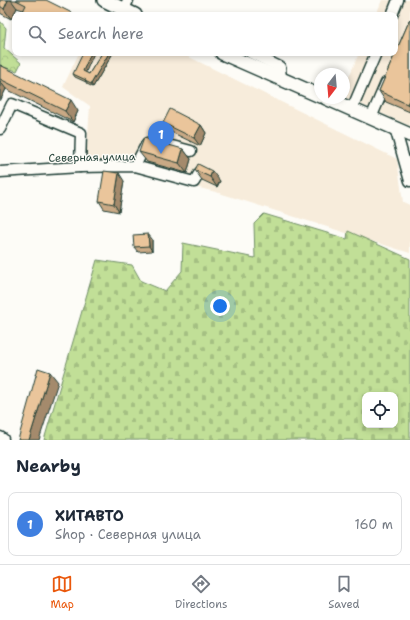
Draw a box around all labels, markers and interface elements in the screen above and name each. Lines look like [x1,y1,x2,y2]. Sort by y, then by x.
search box [12,12,398,56]
icon: search [26,23,48,45]
text: Search here [58,24,144,44]
north arrow [314,68,350,104]
pin: 1 [148,121,174,154]
street label: Северная улица [48,149,136,166]
your location [210,296,230,316]
map controls [362,392,398,428]
button: locate [362,392,398,428]
text: Nearby [16,455,81,477]
text: ХИТАВТО [55,506,124,526]
text: 1 [27,516,33,533]
text: 160 m [355,516,393,533]
text: Shop · Северная улица [55,526,201,543]
tab: Map [50,573,74,612]
tab: Directions [175,573,227,612]
tab: Saved [328,573,360,612]

